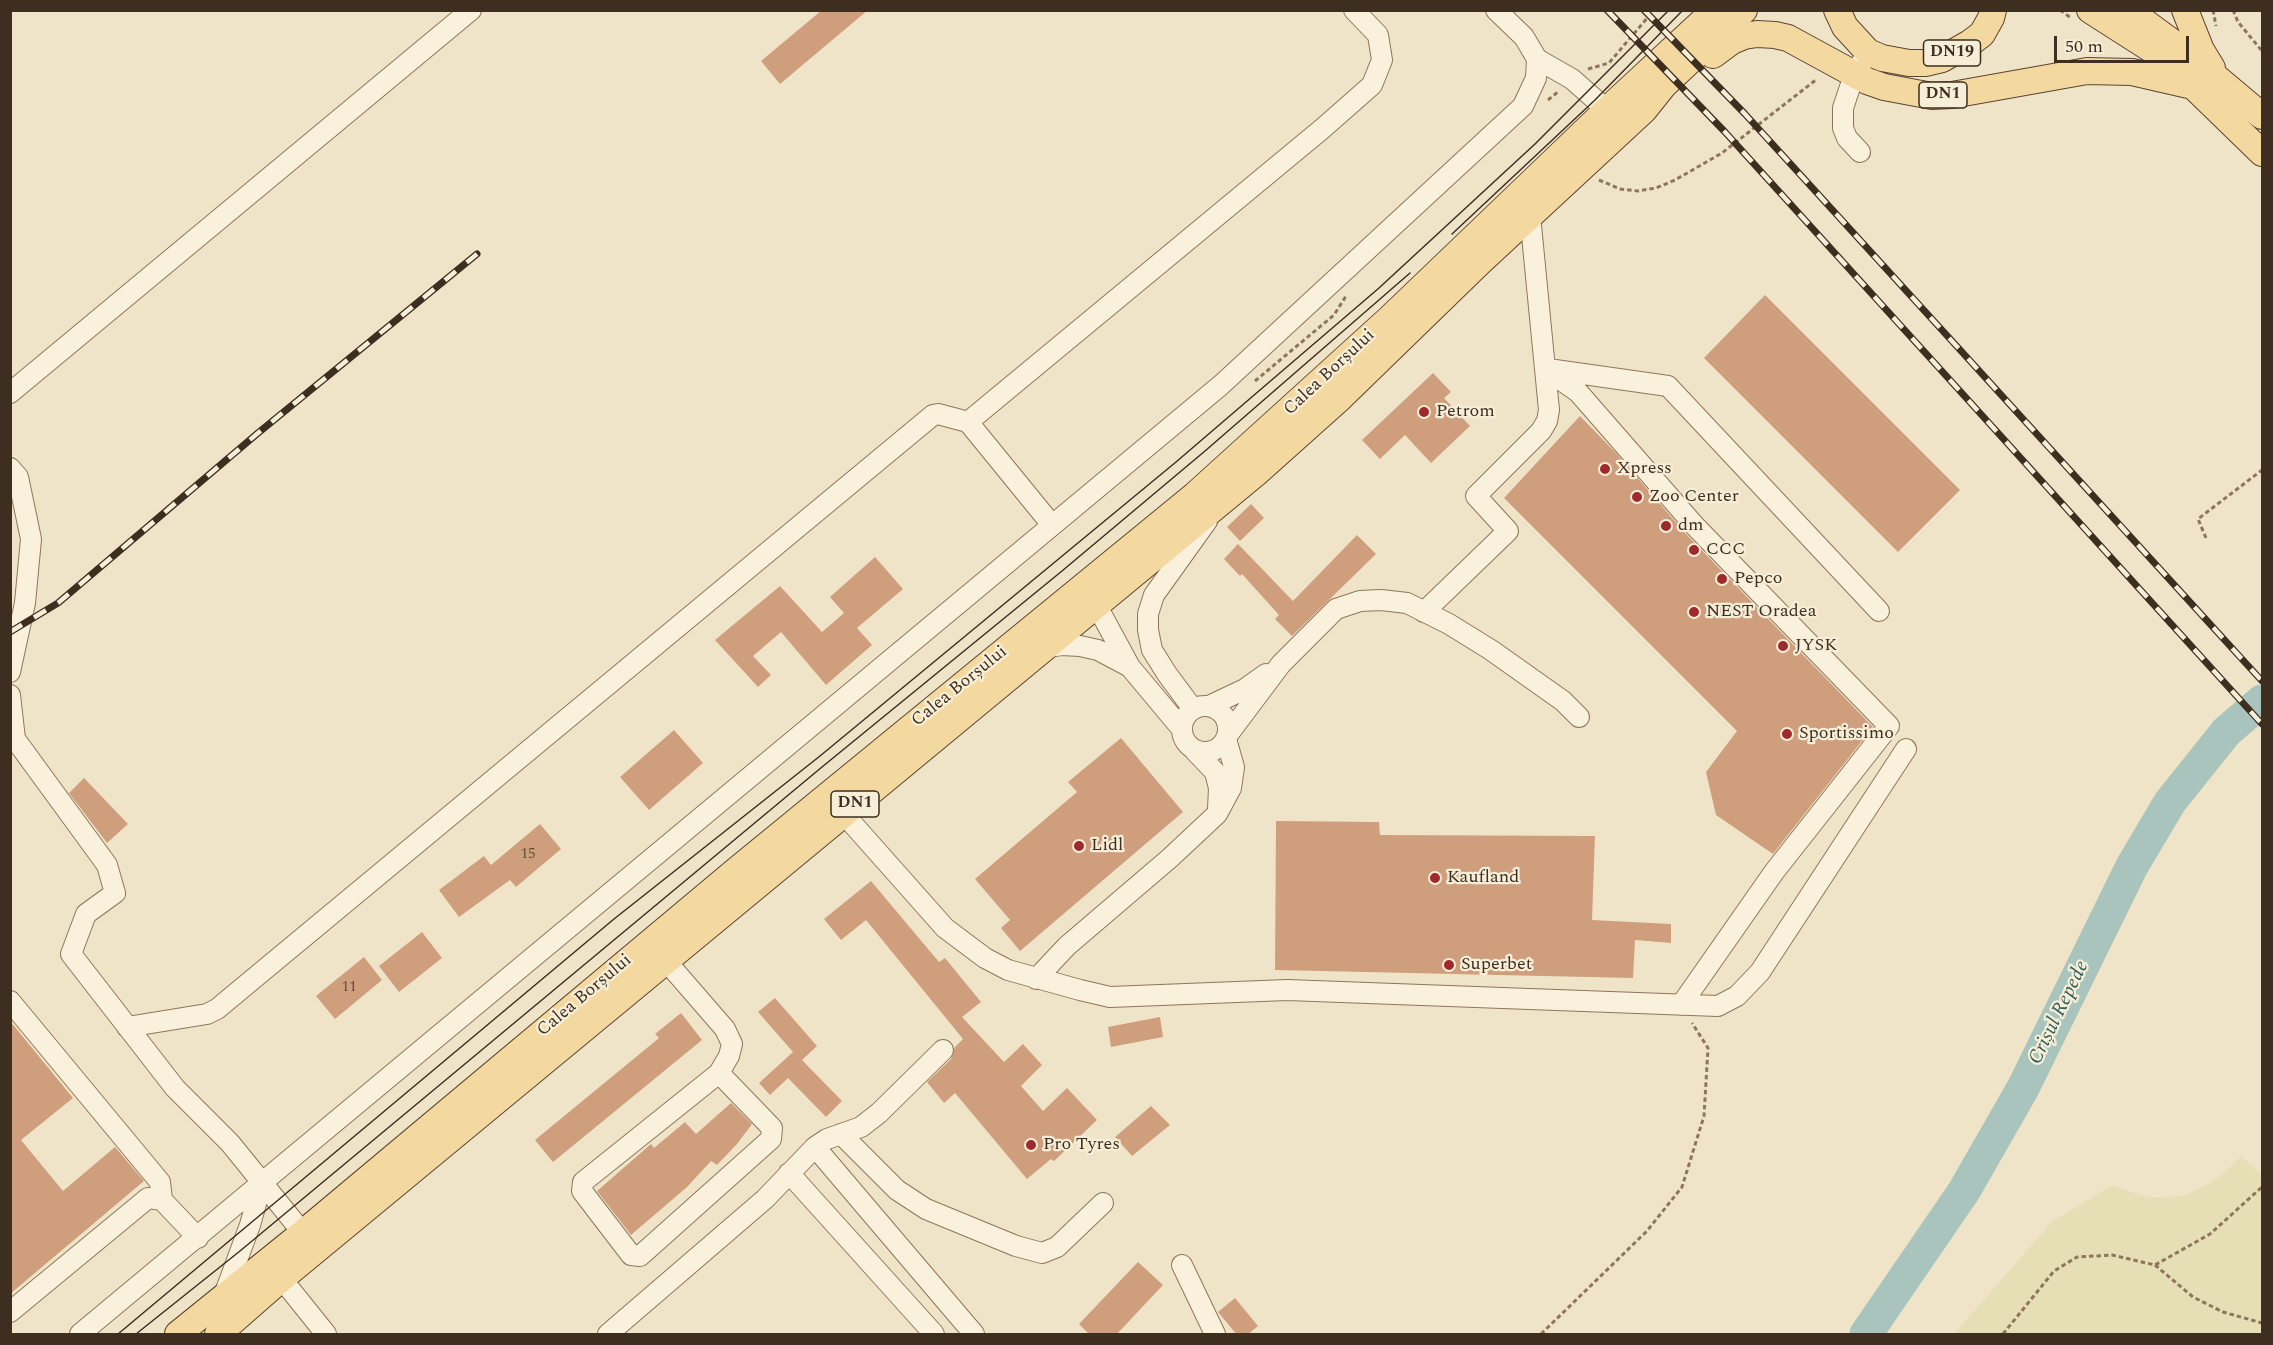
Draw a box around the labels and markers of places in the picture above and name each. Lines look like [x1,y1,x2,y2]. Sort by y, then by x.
place label: Petrom [1436,401,1495,423]
marker: Petrom [1417,405,1431,419]
place label: Xpress [1617,458,1672,480]
marker: Xpress [1598,462,1612,476]
place label: Zoo Center [1649,486,1739,508]
marker: Zoo Center [1630,490,1644,504]
place label: dm [1678,515,1704,537]
marker: dm [1659,519,1673,533]
place label: CCC [1706,539,1745,561]
marker: CCC [1687,543,1701,557]
place label: Pepco [1734,568,1782,590]
marker: Pepco [1715,572,1729,586]
place label: NEST Oradea [1706,601,1816,623]
marker: NEST Oradea [1687,605,1701,619]
place label: JYSK [1795,635,1837,657]
marker: JYSK [1776,639,1790,653]
place label: Sportissimo [1799,723,1894,745]
marker: Sportissimo [1780,727,1794,741]
place label: Lidl [1091,835,1123,857]
marker: Lidl [1072,839,1086,853]
place label: Kaufland [1447,867,1519,889]
marker: Kaufland [1428,871,1442,885]
place label: Superbet [1461,954,1532,976]
marker: Superbet [1442,958,1456,972]
place label: Pro Tyres [1043,1134,1120,1156]
marker: Pro Tyres [1024,1138,1038,1152]

